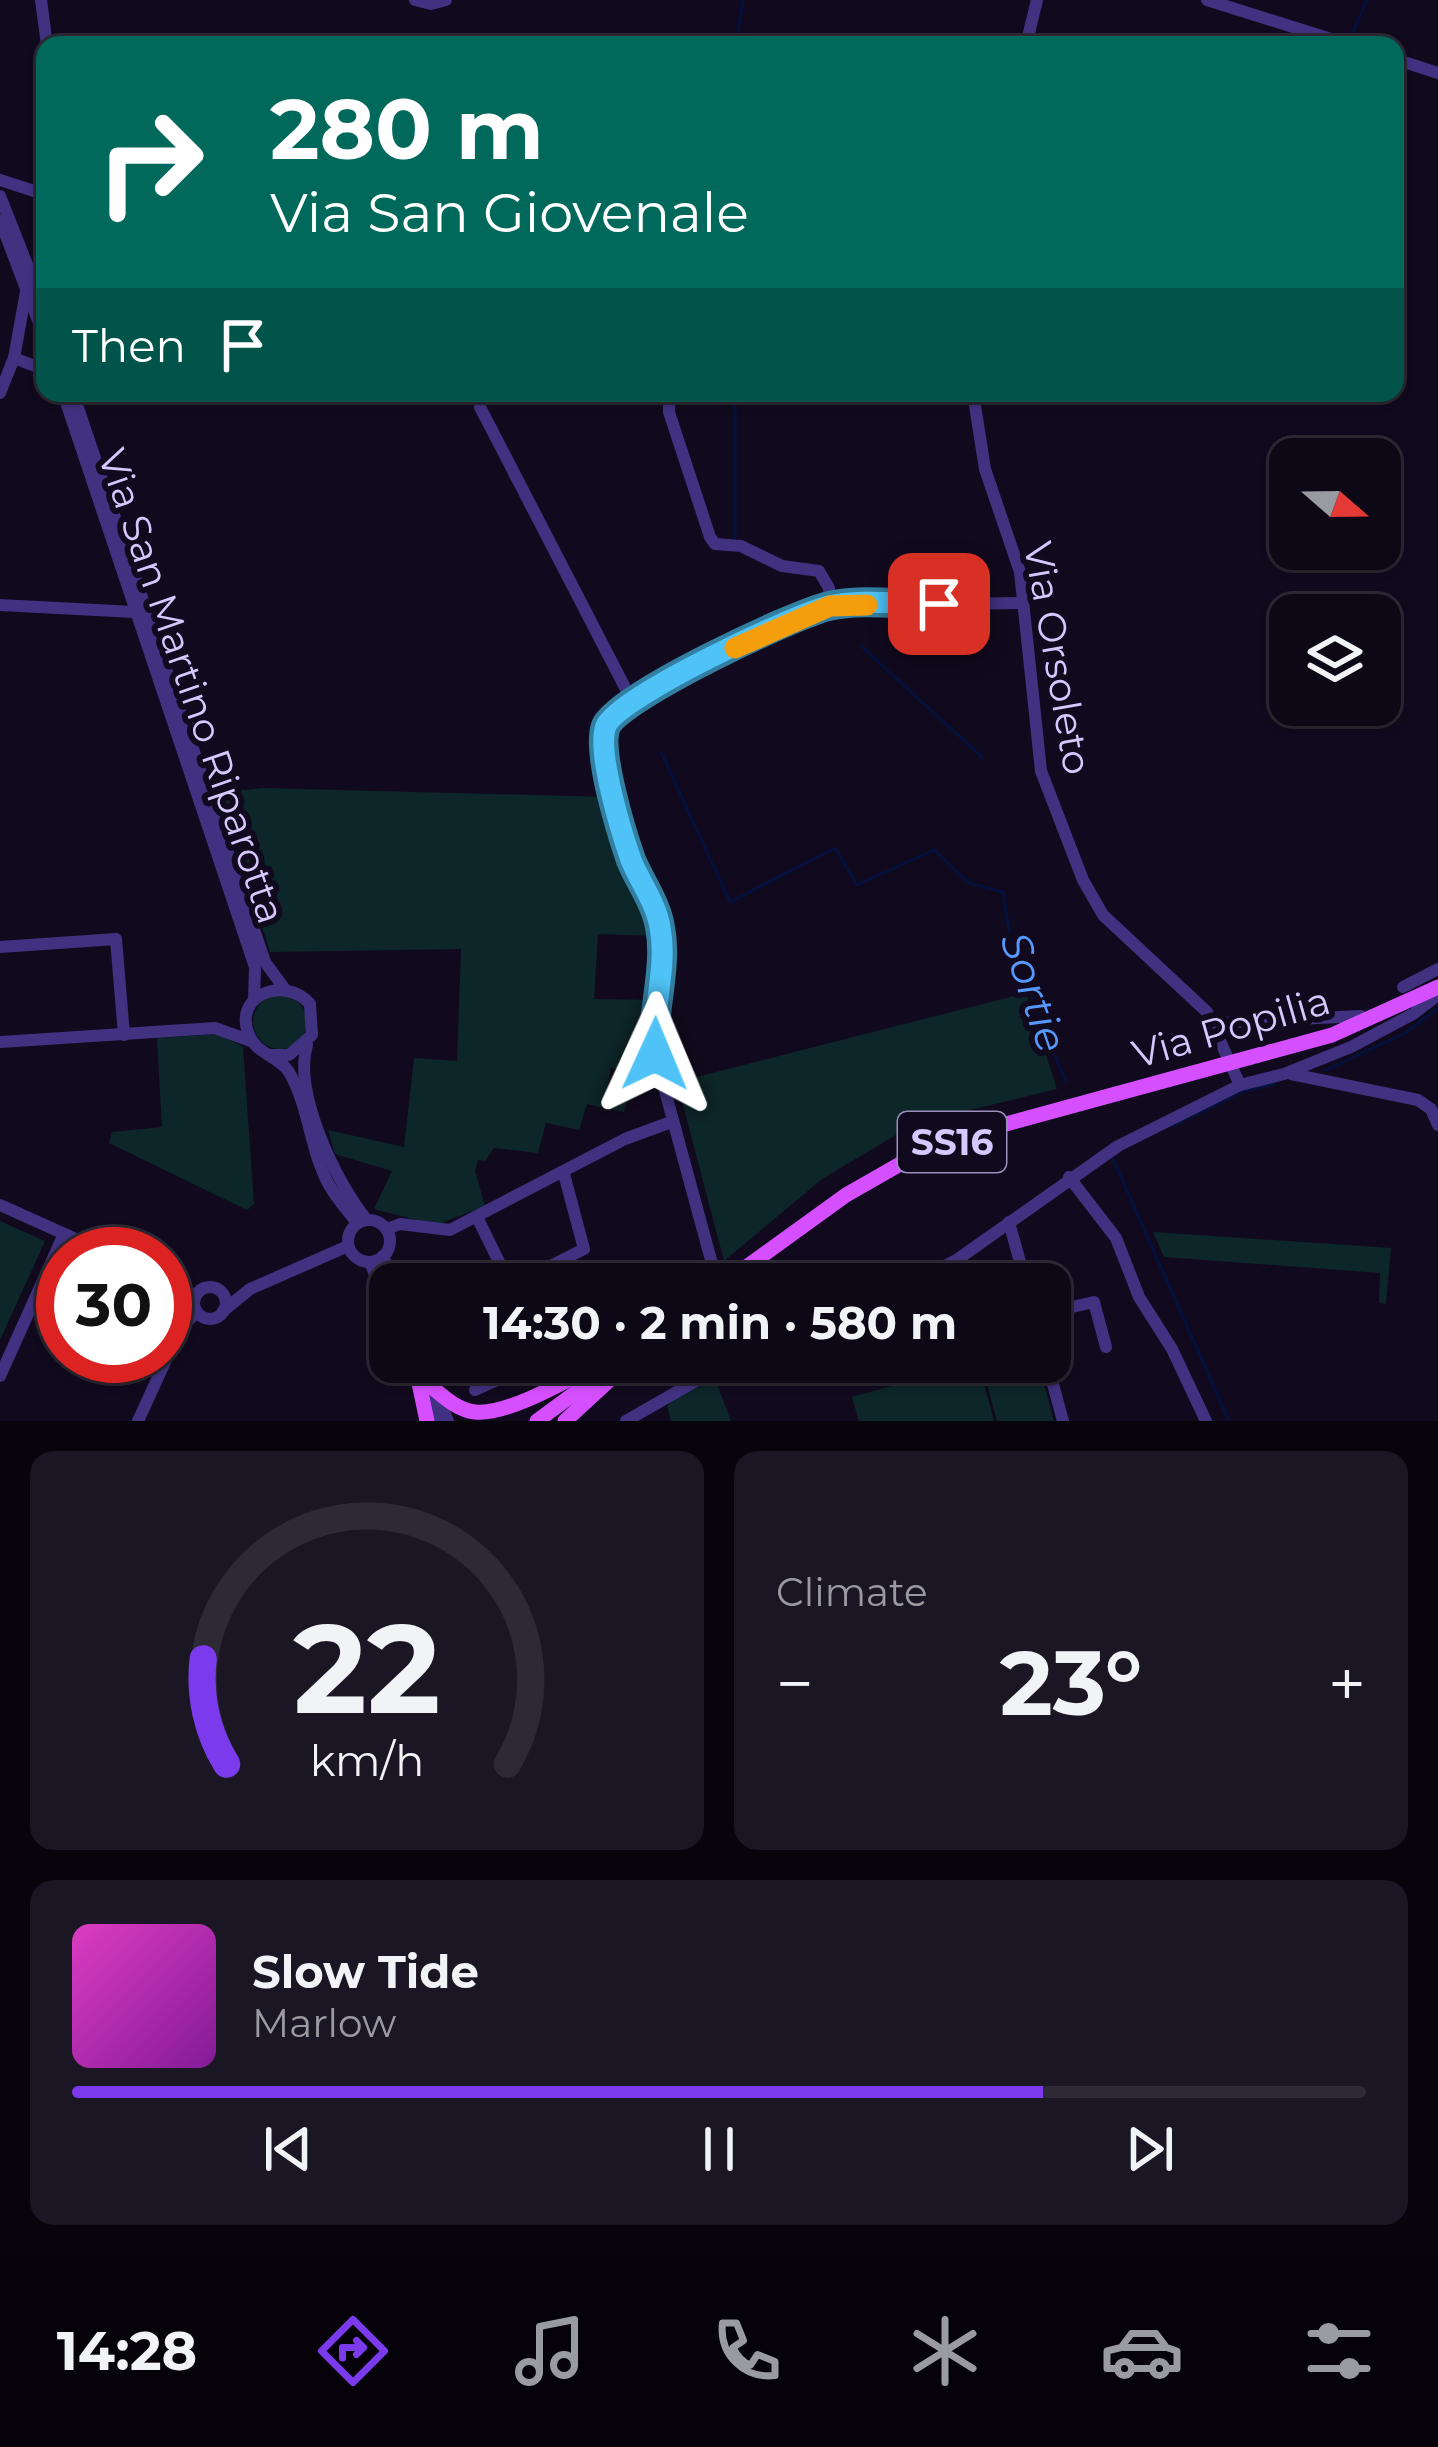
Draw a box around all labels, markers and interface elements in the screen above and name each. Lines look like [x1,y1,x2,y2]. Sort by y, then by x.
text: 280 m [270,78,544,180]
icon: right [72,84,228,240]
text: Via San Giovenale [270,180,749,246]
icon: arrive [210,312,276,378]
text: Then [72,318,186,373]
north arrow [1269,438,1401,570]
map controls [1269,438,1401,726]
street label: Via San Martino Riparotta [88,442,296,930]
street label: Via Orsoleto [1014,538,1102,778]
pin [888,553,990,655]
icon: arrive [906,571,972,637]
button: layers [1269,594,1401,726]
water label: Sortie [989,925,1079,1059]
street label: Via Popilia [1127,976,1335,1078]
position arrow [592,991,718,1117]
road number: SS16 [898,1112,1006,1172]
speed limit sign: 30 [36,1227,192,1383]
text: 14:30 · 2 min · 580 m [483,1295,957,1350]
text: Climate [776,1568,928,1616]
text: 22 [293,1592,441,1744]
text: 23° [1000,1628,1142,1738]
text: − [776,1643,814,1724]
text: + [1328,1643,1366,1724]
text: km/h [310,1733,424,1786]
text: Slow Tide [252,1944,479,1999]
text: Marlow [252,1999,396,2047]
icon: previous [255,2116,321,2182]
icon: pause [686,2116,752,2182]
icon: next [1117,2116,1183,2182]
icon: directions [311,2309,395,2393]
icon: music [508,2309,592,2393]
icon: phone [705,2309,789,2393]
icon: climate [903,2309,987,2393]
icon: car [1100,2309,1184,2393]
icon: filters [1297,2309,1381,2393]
text: 14:28 [57,2318,197,2384]

